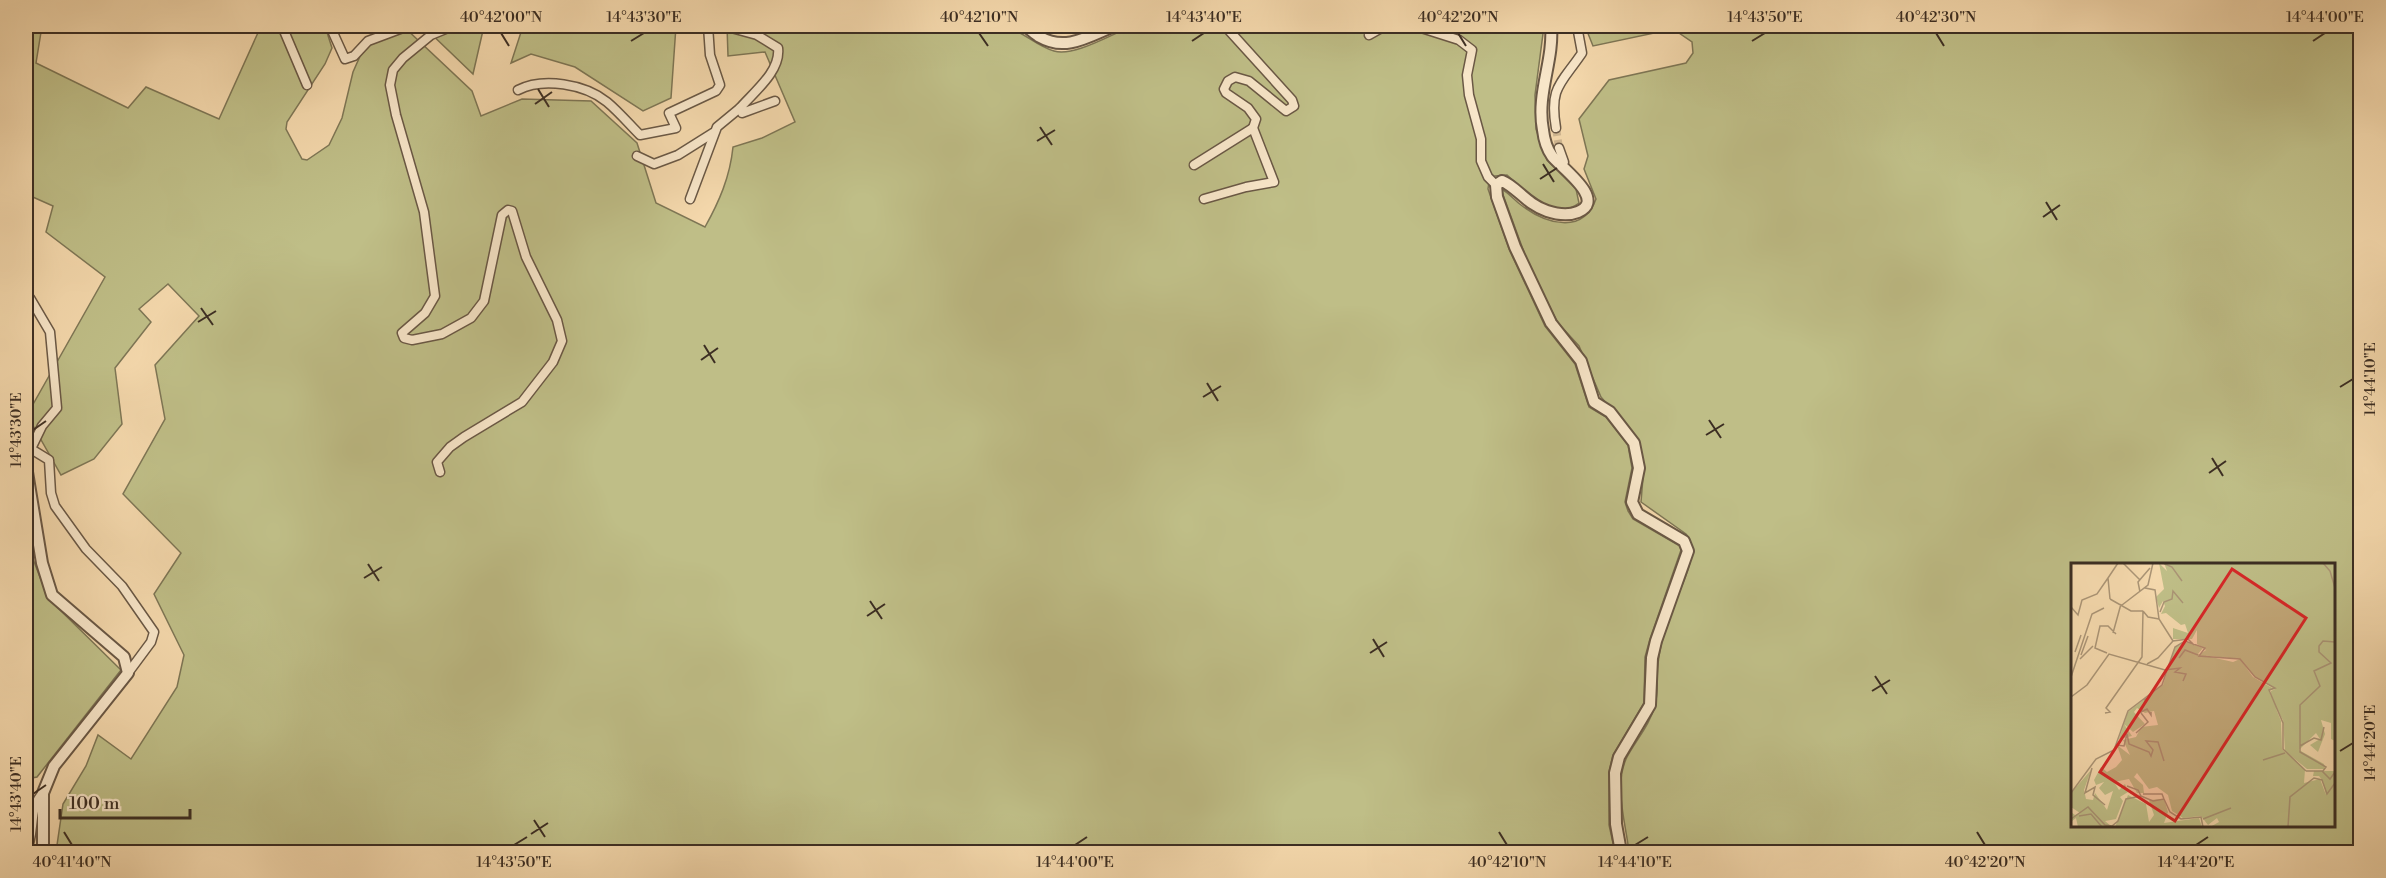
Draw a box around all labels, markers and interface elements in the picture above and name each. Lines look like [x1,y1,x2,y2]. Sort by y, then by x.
text: 40°42'00"N [460,8,542,27]
text: 14°43'30"E [606,8,682,27]
text: 40°42'10"N [940,8,1018,27]
text: 14°43'40"E [1166,8,1242,27]
text: 40°42'20"N [1418,8,1498,27]
text: 14°43'50"E [1727,8,1803,27]
text: 40°42'30"N [1896,8,1976,27]
text: 14°44'00"E [2286,8,2364,27]
text: 14°44'10"E [2361,342,2380,416]
text: 14°43'30"E [7,392,26,468]
inset map [2071,563,2335,827]
text: 14°44'20"E [2361,705,2380,781]
text: 14°43'40"E [7,756,26,832]
scale bar [60,782,190,820]
text: 100 m [69,792,120,815]
text: 40°41'40"N [32,853,112,872]
text: 14°43'50"E [476,853,552,872]
text: 14°44'00"E [1036,853,1114,872]
text: 40°42'10"N [1468,853,1546,872]
text: 14°44'10"E [1598,853,1672,872]
text: 40°42'20"N [1945,853,2025,872]
text: 14°44'20"E [2158,853,2234,872]

